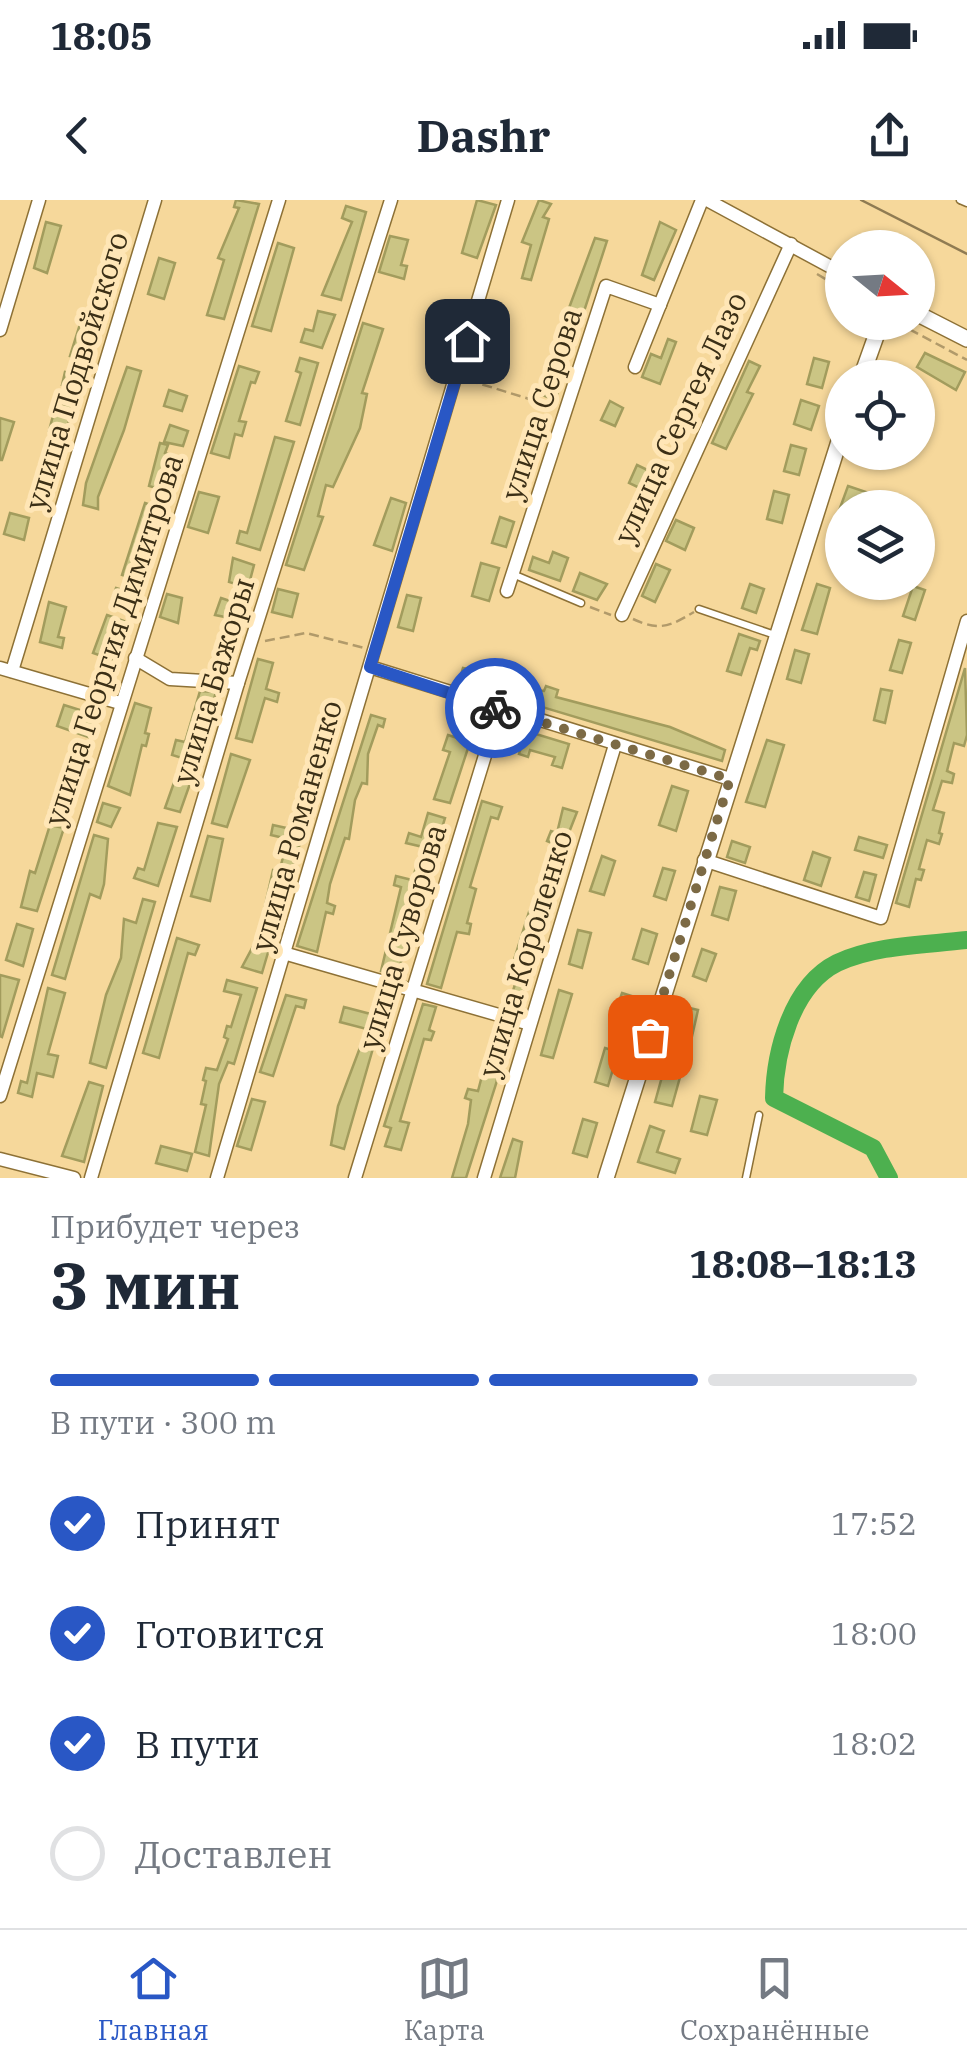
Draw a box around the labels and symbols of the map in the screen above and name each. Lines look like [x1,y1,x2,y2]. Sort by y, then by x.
street label: улица Подвойского [15,227,136,514]
north arrow [825,230,935,340]
street label: улица Сергея Лазо [604,285,755,550]
pin [425,299,510,384]
street label: улица Серова [491,302,590,505]
street label: улица Георгия Димитрова [34,449,191,830]
street label: улица Бажоры [163,573,262,789]
courier [445,658,545,758]
street label: улица Романенко [241,695,350,956]
street label: улица Суворова [349,819,454,1054]
street label: улица Короленко [468,825,581,1082]
pin [608,995,693,1080]

